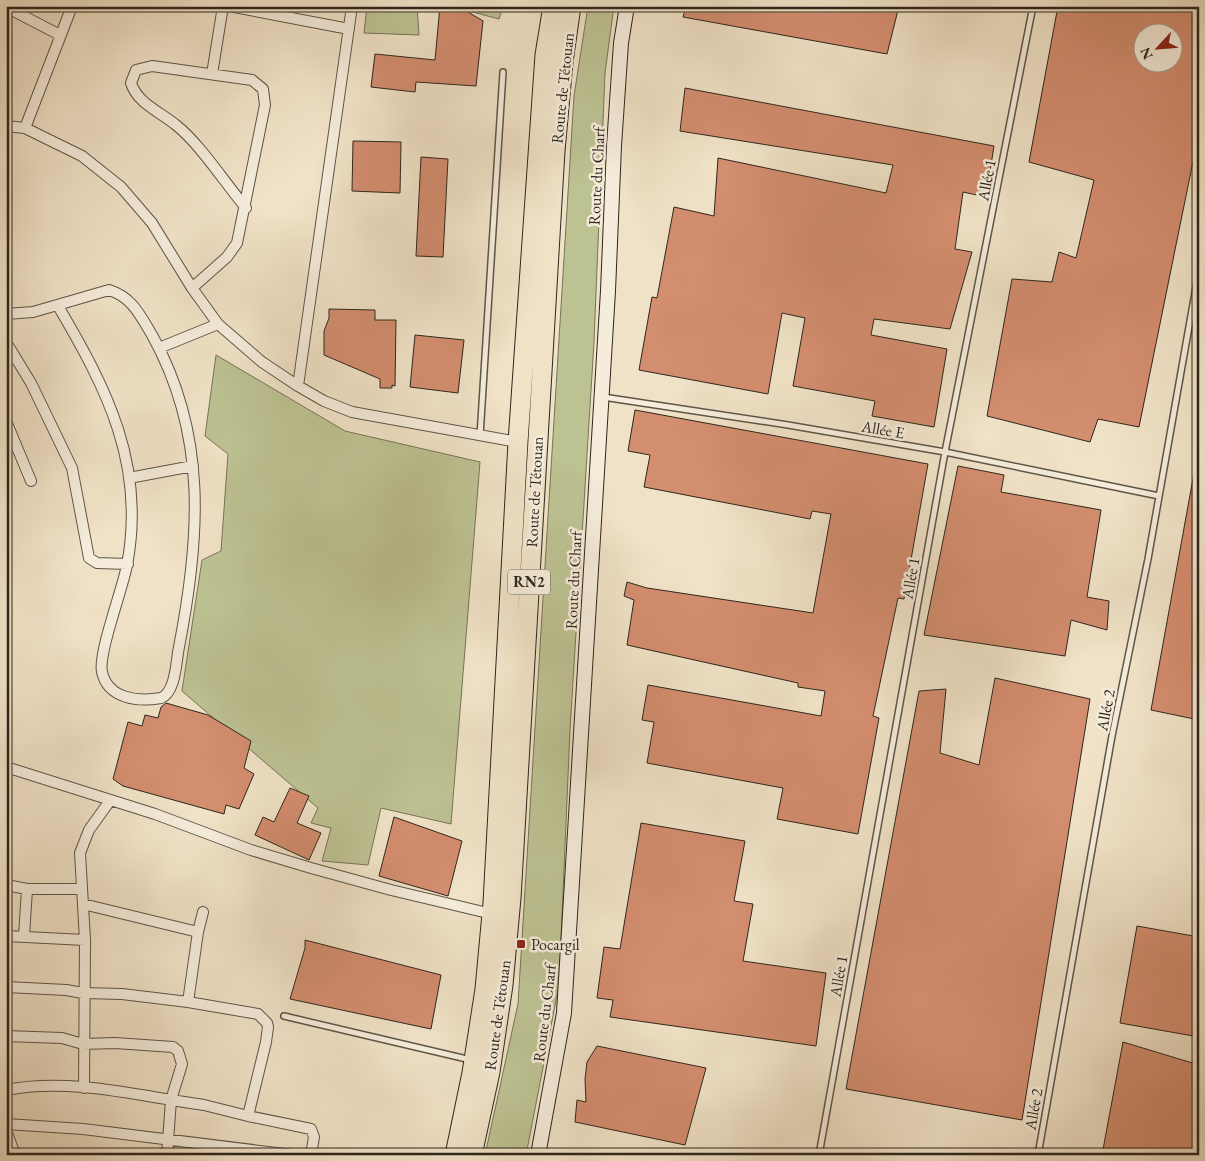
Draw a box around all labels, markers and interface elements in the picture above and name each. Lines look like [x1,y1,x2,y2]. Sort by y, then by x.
north arrow [1132,22,1182,72]
street label: Route de Tétouan [546,31,579,144]
text: N [1135,44,1157,63]
street label: Route du Charf [583,124,610,226]
street label: Allée 1 [972,158,1001,204]
street label: Allée E [859,415,906,444]
street label: Route de Tétouan [521,435,548,548]
street label: Route du Charf [560,528,587,630]
street label: Allée 1 [896,556,924,602]
road number: RN2 [508,570,550,594]
street label: Allée 2 [1091,687,1120,734]
place label: Pocargil [531,934,580,955]
marker: Pocargil [515,938,527,950]
street label: Allée 1 [824,954,852,1000]
street label: Route de Tétouan [479,958,516,1072]
street label: Route du Charf [528,961,561,1063]
street label: Allée 2 [1019,1086,1048,1133]

